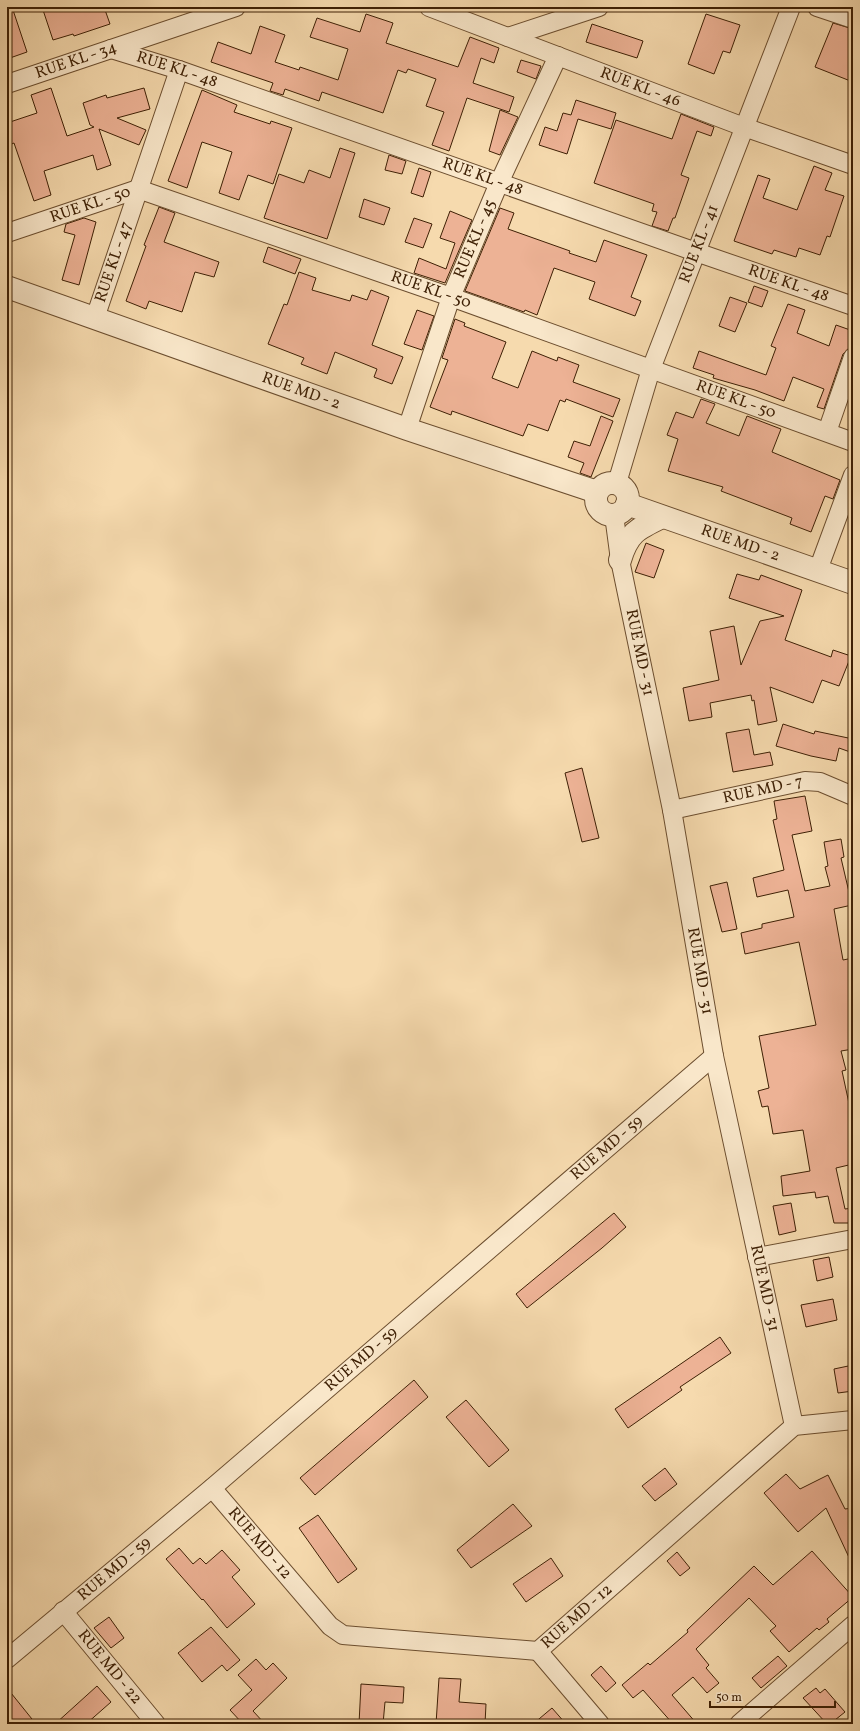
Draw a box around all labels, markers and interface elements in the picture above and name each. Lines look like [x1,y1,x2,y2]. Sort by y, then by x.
street label: RUE KL - 34 [33,37,120,85]
street label: RUE KL - 48 [133,46,220,94]
street label: RUE KL - 46 [597,62,684,113]
street label: RUE KL - 48 [439,152,526,201]
street label: RUE KL - 50 [47,181,134,229]
street label: RUE KL - 45 [449,196,502,282]
street label: RUE KL - 41 [674,201,725,287]
street label: RUE KL - 47 [90,218,138,306]
street label: RUE KL - 48 [745,260,832,308]
street label: RUE KL - 50 [388,266,474,314]
street label: RUE MD - 2 [259,367,343,416]
street label: RUE KL - 50 [693,375,779,424]
street label: RUE MD - 2 [698,520,783,568]
street label: RUE MD - 31 [620,607,659,698]
street label: RUE MD - 7 [721,771,805,810]
street label: RUE MD - 31 [681,926,718,1016]
street label: RUE MD - 59 [566,1111,648,1186]
street label: RUE MD - 31 [744,1243,784,1334]
street label: RUE MD - 59 [320,1322,402,1397]
street label: RUE MD - 12 [222,1503,297,1584]
street label: RUE MD - 59 [73,1532,156,1606]
street label: RUE MD - 12 [537,1579,618,1654]
street label: RUE MD - 22 [72,1625,147,1709]
scale bar [710,1683,835,1709]
text: 50 m [716,1690,742,1706]

